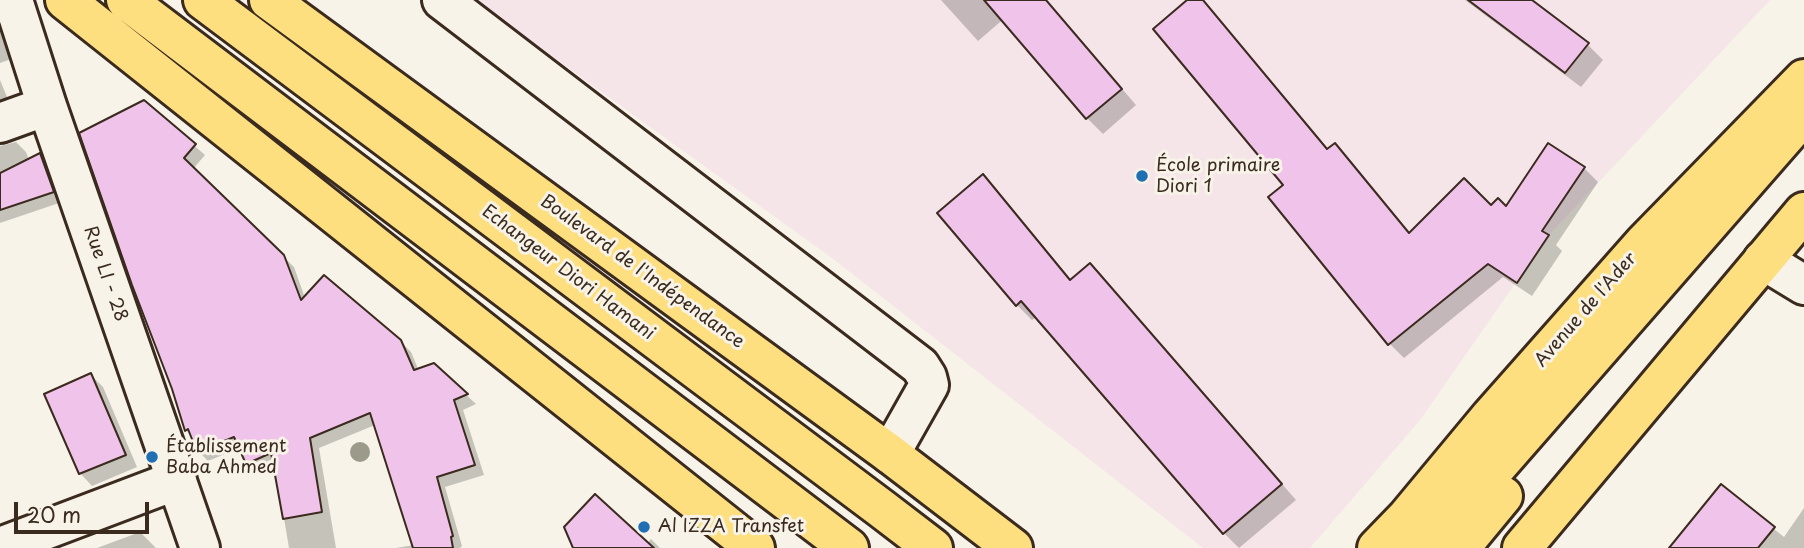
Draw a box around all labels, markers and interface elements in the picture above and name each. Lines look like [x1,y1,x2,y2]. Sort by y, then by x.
place label: École primaire Diori 1 [1156,155,1280,198]
marker: École primaire Diori 1 [1134,168,1150,184]
street label: Boulevard de l'Indépendance [536,191,748,353]
street label: Echangeur Diori Hamani [477,201,659,345]
street label: Rue LI - 28 [79,223,131,325]
street label: Avenue de l'Ader [1531,248,1641,372]
place label: Établissement Baba Ahmed [166,436,286,478]
marker: Établissement Baba Ahmed [144,449,160,465]
scale bar [18,489,152,532]
text: 20 m [27,498,81,530]
place label: Al IZZA Transfet [658,516,804,538]
marker: Al IZZA Transfet [636,519,652,535]

